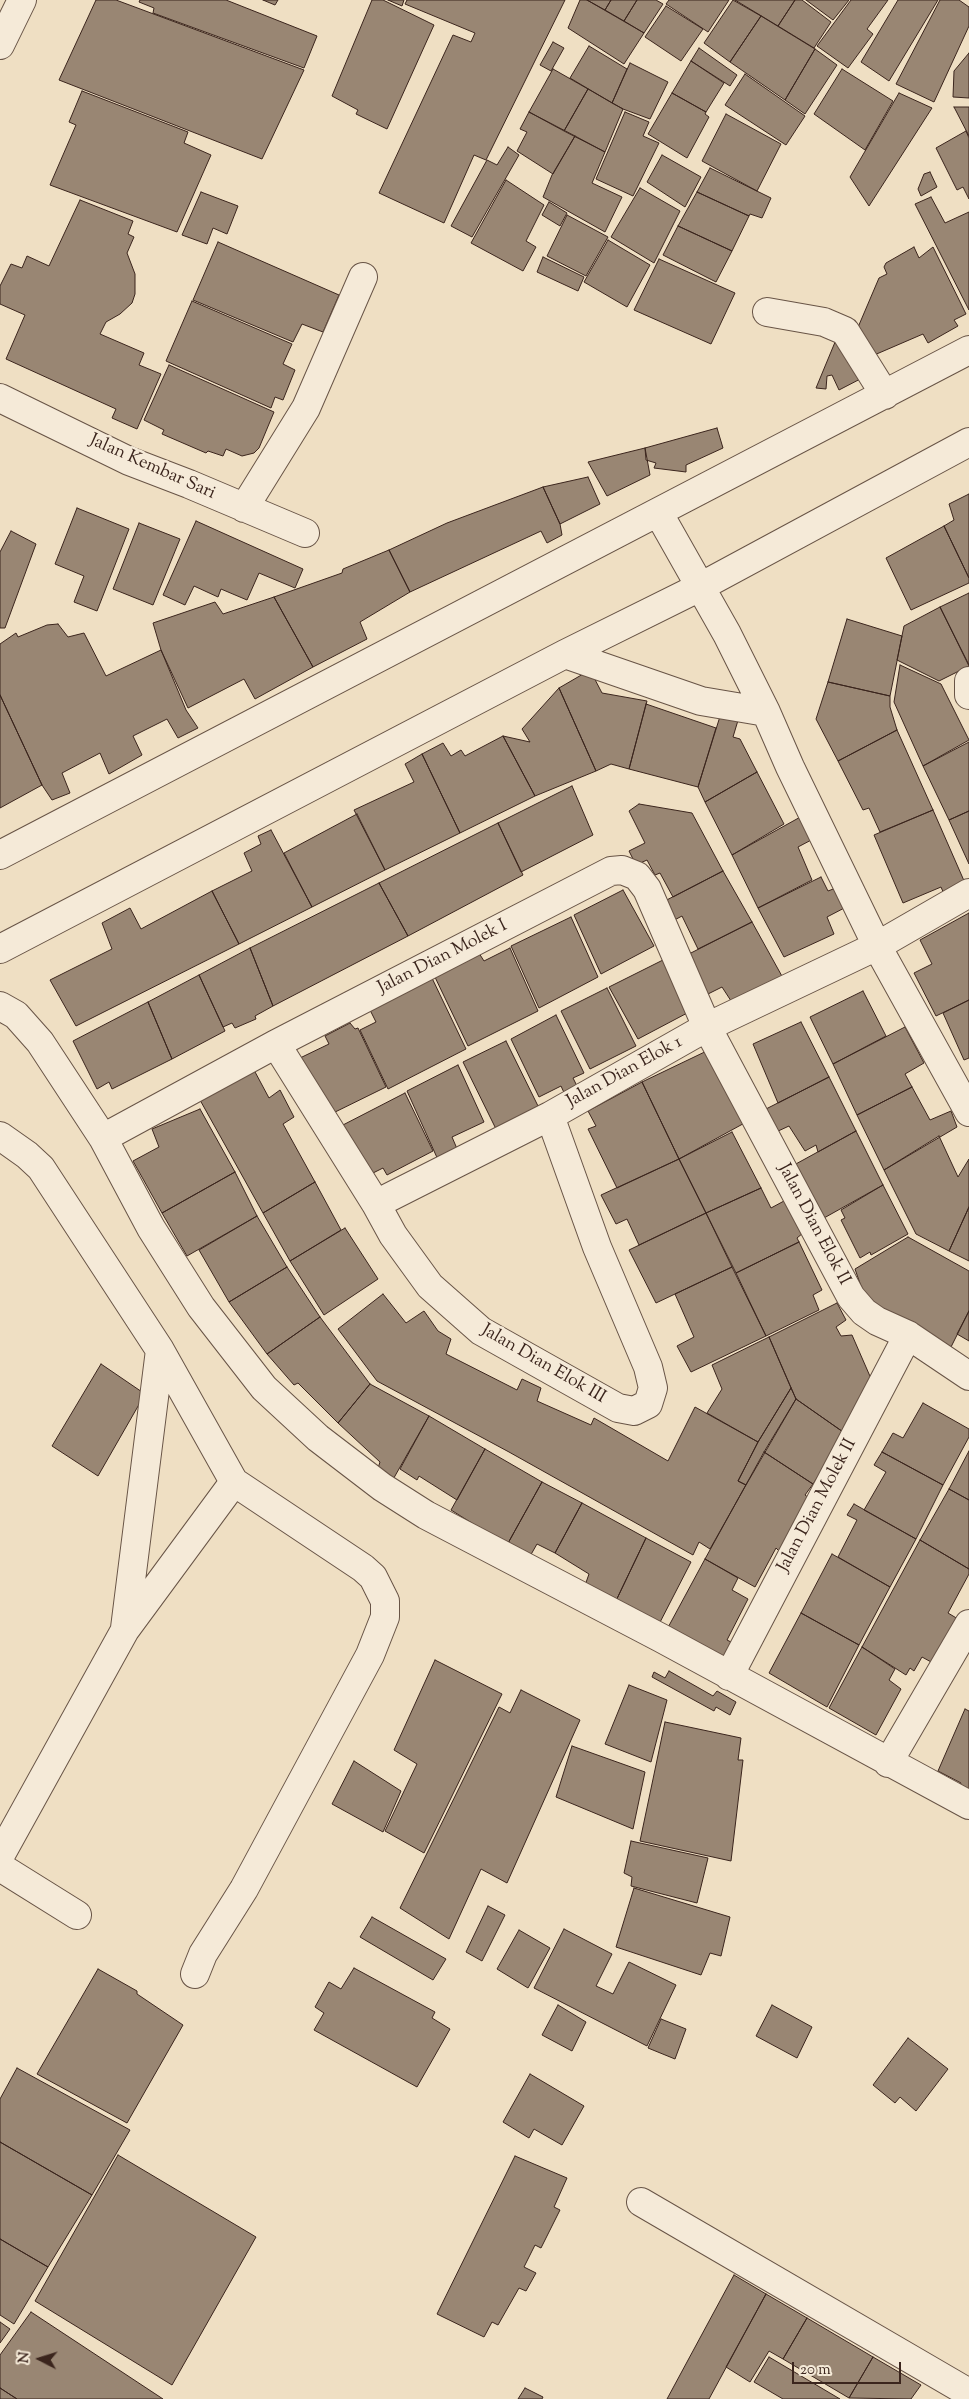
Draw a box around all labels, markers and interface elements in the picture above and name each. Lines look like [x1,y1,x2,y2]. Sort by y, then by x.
street label: Jalan Kembar Sari [86,431,218,505]
street label: Jalan Dian Molek I [375,916,511,1000]
street label: Jalan Dian Elok 1 [563,1032,687,1114]
street label: Jalan Dian Elok II [772,1161,854,1289]
street label: Jalan Dian Elok III [477,1321,609,1409]
street label: Jalan Dian Molek II [774,1436,862,1576]
north arrow [15,2334,65,2384]
text: N [15,2351,36,2364]
scale bar [794,2352,903,2384]
text: 20 m [800,2360,831,2381]

